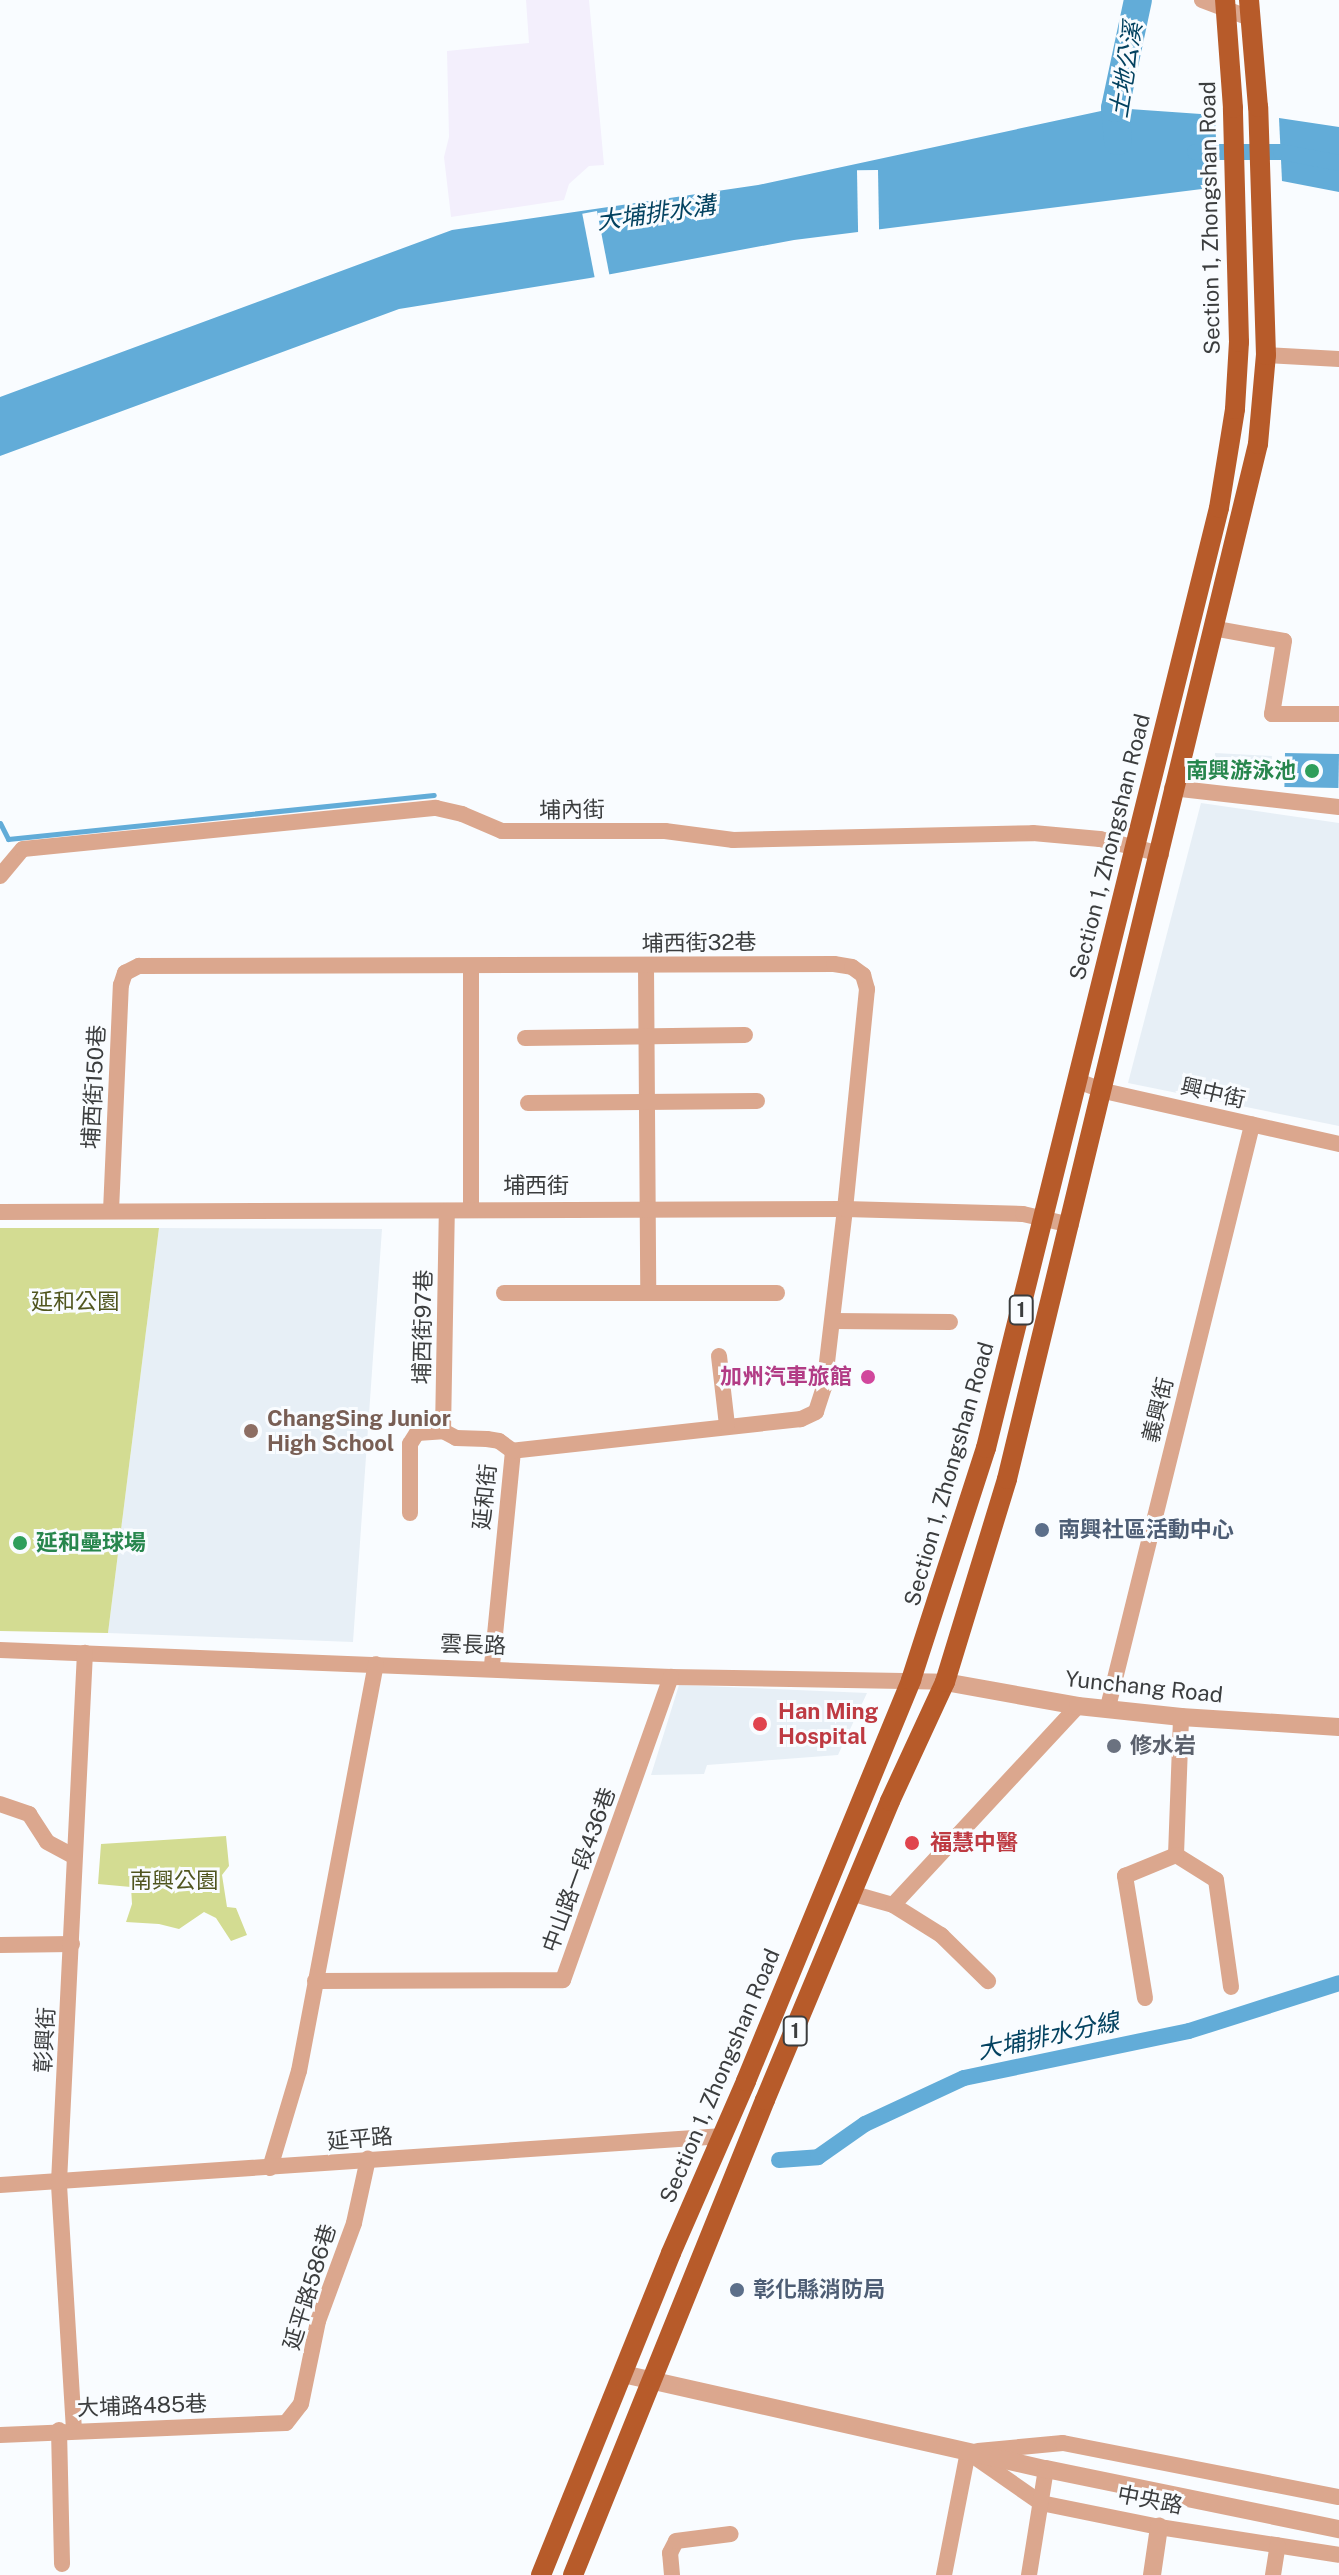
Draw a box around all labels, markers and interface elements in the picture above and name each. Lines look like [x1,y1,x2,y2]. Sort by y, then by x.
water label: 土地公溪 [1104,20,1148,120]
street label: Section 1, Zhongshan Road [1194,81,1226,355]
water label: 大埔排水溝 [595,190,717,236]
street label: Section 1, Zhongshan Road [1064,711,1156,983]
place label: 南興游泳池 [1186,758,1296,784]
marker: 南興游泳池 [1303,762,1321,780]
street label: 埔內街 [539,796,605,824]
street label: 埔西街32巷 [641,929,757,957]
street label: 埔西街150巷 [78,1024,110,1150]
street label: 興中街 [1178,1073,1248,1113]
street label: 埔西街 [503,1173,569,1199]
street label: 埔西街97巷 [409,1270,437,1384]
park label: 延和公園 [31,1289,119,1315]
road number: 1 [1007,1294,1035,1326]
street label: Section 1, Zhongshan Road [899,1339,999,1609]
place label: 加州汽車旅館 [720,1364,852,1390]
marker: 加州汽車旅館 [859,1368,877,1386]
street label: 義興街 [1137,1375,1179,1445]
place label: ChangSing Junior High School [267,1405,451,1456]
marker: ChangSing Junior High School [242,1422,260,1440]
street label: 延和街 [468,1463,502,1531]
place label: 南興社區活動中心 [1058,1517,1234,1543]
marker: 南興社區活動中心 [1033,1521,1051,1539]
place label: 延和壘球場 [36,1530,146,1556]
marker: 延和壘球場 [11,1534,29,1552]
street label: 雲長路 [440,1631,506,1659]
street label: Yunchang Road [1064,1666,1224,1708]
place label: Han Ming Hospital [778,1698,878,1750]
marker: Han Ming Hospital [749,1713,771,1735]
place label: 修水岩 [1130,1733,1196,1759]
marker: 修水岩 [1105,1737,1123,1755]
street label: 中山路一段436巷 [537,1784,621,1956]
place label: 福慧中醫 [930,1830,1018,1856]
marker: 福慧中醫 [901,1832,923,1854]
park label: 南興公園 [130,1868,218,1894]
street label: Section 1, Zhongshan Road [654,1945,786,2207]
street label: 彰興街 [30,2006,60,2074]
water label: 大埔排水分線 [975,2007,1121,2065]
road number: 1 [781,2015,809,2047]
street label: 延平路 [326,2123,394,2155]
street label: 延平路586巷 [278,2221,342,2353]
place label: 彰化縣消防局 [753,2277,885,2303]
marker: 彰化縣消防局 [728,2281,746,2299]
street label: 大埔路485巷 [76,2391,208,2421]
street label: 中央路 [1115,2481,1185,2519]

